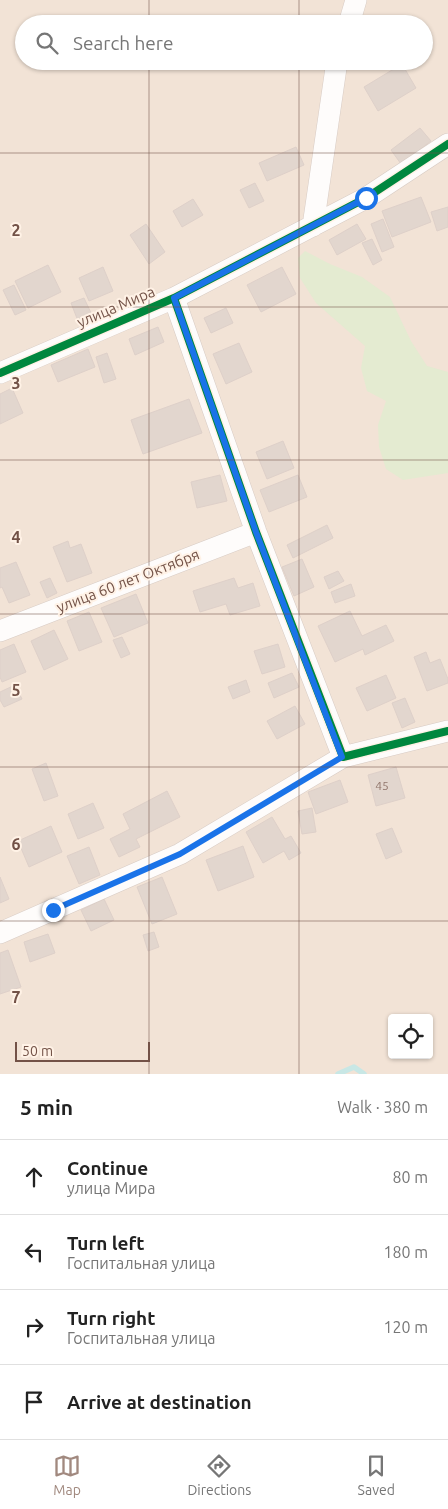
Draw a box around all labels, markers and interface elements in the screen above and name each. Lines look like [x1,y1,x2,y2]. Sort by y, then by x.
search box [15,15,433,70]
icon: search [33,29,61,57]
text: Search here [73,32,173,54]
route start [355,187,378,210]
text: 2 [11,221,21,239]
street label: улица Мира [74,283,157,331]
text: 3 [11,374,21,392]
text: 4 [11,528,21,546]
street label: улица 60 лет Октября [54,545,202,616]
text: 5 [11,681,21,699]
house number: 45 [375,779,389,792]
text: 6 [11,835,21,853]
route end [42,899,65,922]
text: 7 [11,988,21,1006]
map controls [388,1014,433,1059]
button: locate [388,1014,433,1059]
scale bar [15,1039,150,1062]
text: 50 m [22,1043,53,1059]
text: 5 min [20,1095,73,1119]
text: Walk · 380 m [337,1098,428,1116]
text: Continue [67,1157,148,1179]
icon: ahead [20,1163,48,1191]
text: 80 m [392,1168,428,1186]
text: улица Мира [67,1179,155,1197]
text: Turn left [67,1232,145,1254]
icon: left [20,1238,48,1266]
text: 180 m [383,1243,428,1261]
text: Госпитальная улица [67,1254,215,1272]
text: Turn right [67,1307,155,1329]
icon: right [20,1313,48,1341]
text: 120 m [383,1318,428,1336]
text: Госпитальная улица [67,1329,215,1347]
icon: arrive [20,1388,48,1416]
text: Arrive at destination [67,1391,252,1413]
tab: Map [53,1452,81,1498]
tab: Directions [187,1452,251,1498]
tab: Saved [358,1452,395,1498]

